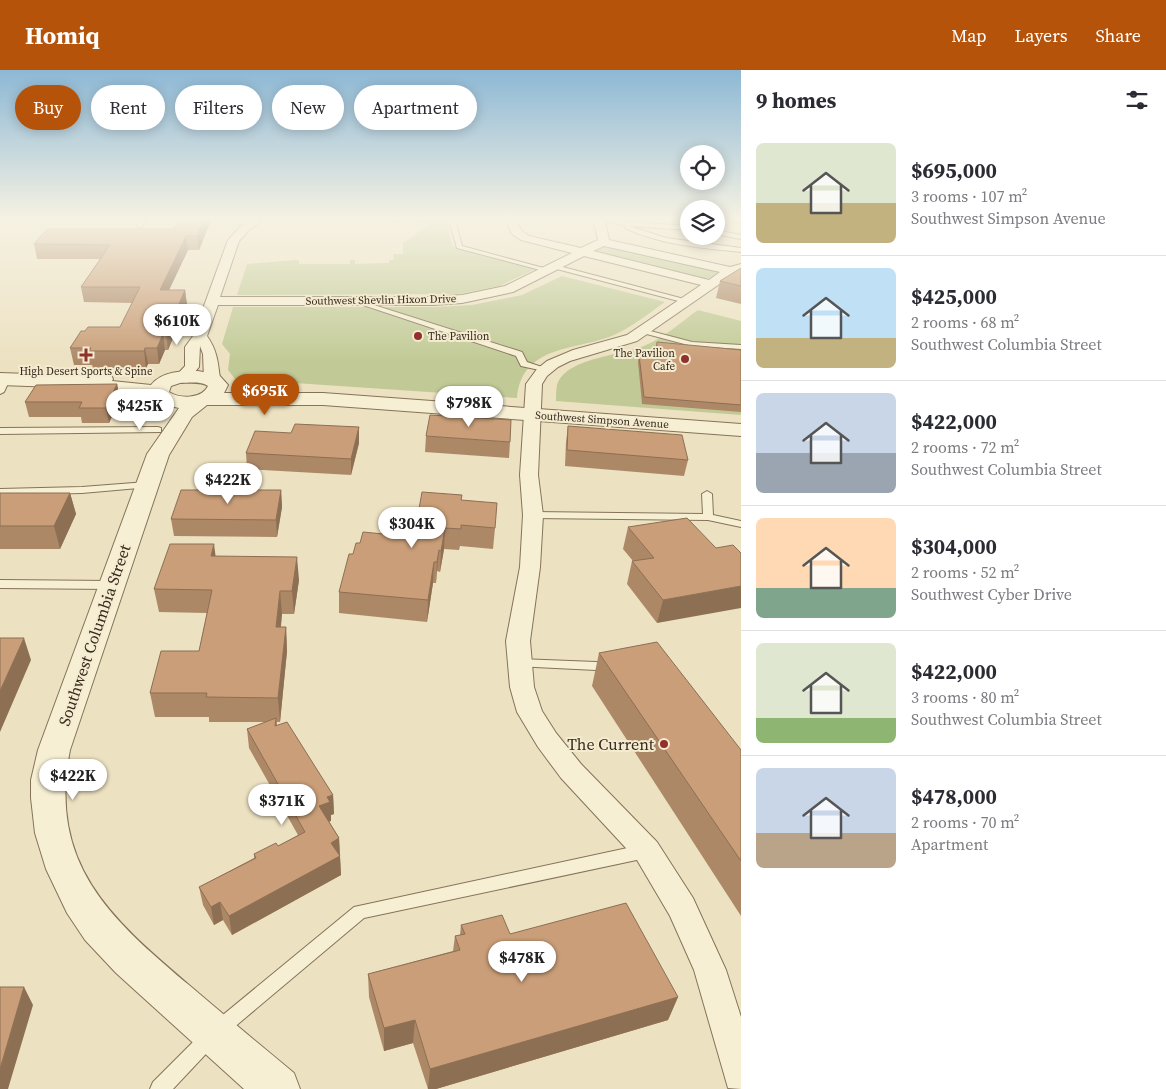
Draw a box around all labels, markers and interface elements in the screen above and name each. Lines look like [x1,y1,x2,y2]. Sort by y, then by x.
text: Homiq [25,19,100,52]
text: Map [951,23,986,48]
text: Layers [1014,23,1067,48]
text: Share [1095,23,1141,48]
chip: Buy [15,85,81,130]
chip: Rent [91,85,165,130]
chip: Filters [175,85,262,130]
chip: New [272,85,344,130]
chip: Apartment [354,85,477,130]
text: 9 homes [756,86,836,115]
icon: filters [1123,86,1151,114]
map controls [680,145,725,245]
button: locate [680,145,725,190]
text: $695,000 [911,156,997,185]
icon: home [796,163,856,223]
text: 3 rooms · 107 m² [911,185,1027,207]
button: layers [680,200,725,245]
text: Southwest Simpson Avenue [911,207,1106,229]
text: $425,000 [911,282,997,311]
icon: home [796,288,856,348]
street label: Southwest Shevlin Hixon Drive [306,291,457,309]
pin: $610K [142,304,212,346]
text: $610K [154,309,200,331]
text: 2 rooms · 68 m² [911,311,1019,333]
place label: The Pavilion [428,329,490,344]
marker: The Pavilion [412,330,424,342]
text: Southwest Columbia Street [911,333,1102,355]
place label: The Pavilion Cafe [614,346,675,374]
marker: High Desert Sports & Spine [79,348,93,362]
marker: The Pavilion Cafe [679,353,691,365]
place label: High Desert Sports & Spine [19,364,153,379]
pin: $695K [230,374,300,416]
text: $695K [242,379,288,401]
pin: $798K [434,386,504,428]
pin: $425K [105,388,175,431]
text: $798K [446,391,492,413]
text: $425K [117,394,163,416]
text: $422,000 [911,407,997,436]
street label: Southwest Simpson Avenue [535,408,670,432]
icon: home [796,413,856,473]
text: 2 rooms · 72 m² [911,436,1019,458]
text: Southwest Columbia Street [911,458,1102,480]
pin: $422K [193,462,263,505]
text: $422K [205,468,251,490]
pin: $304K [377,506,447,549]
text: $304K [389,512,435,534]
text: $304,000 [911,532,997,561]
icon: home [796,538,856,598]
street label: Southwest Columbia Street [53,541,136,729]
text: 2 rooms · 52 m² [911,561,1019,583]
text: Southwest Cyber Drive [911,583,1072,605]
text: $422,000 [911,657,997,686]
icon: home [796,663,856,723]
text: 3 rooms · 80 m² [911,686,1019,708]
text: Southwest Columbia Street [911,708,1102,730]
place label: The Current [567,733,655,755]
marker: The Current [658,738,670,750]
pin: $422K [38,758,108,801]
text: $422K [50,764,96,786]
text: $478,000 [911,782,997,811]
pin: $371K [247,784,317,826]
icon: home [796,788,856,848]
text: $371K [259,789,305,811]
text: 2 rooms · 70 m² [911,811,1019,833]
text: Apartment [911,833,988,855]
pin: $478K [487,940,557,983]
text: $478K [499,946,545,968]

